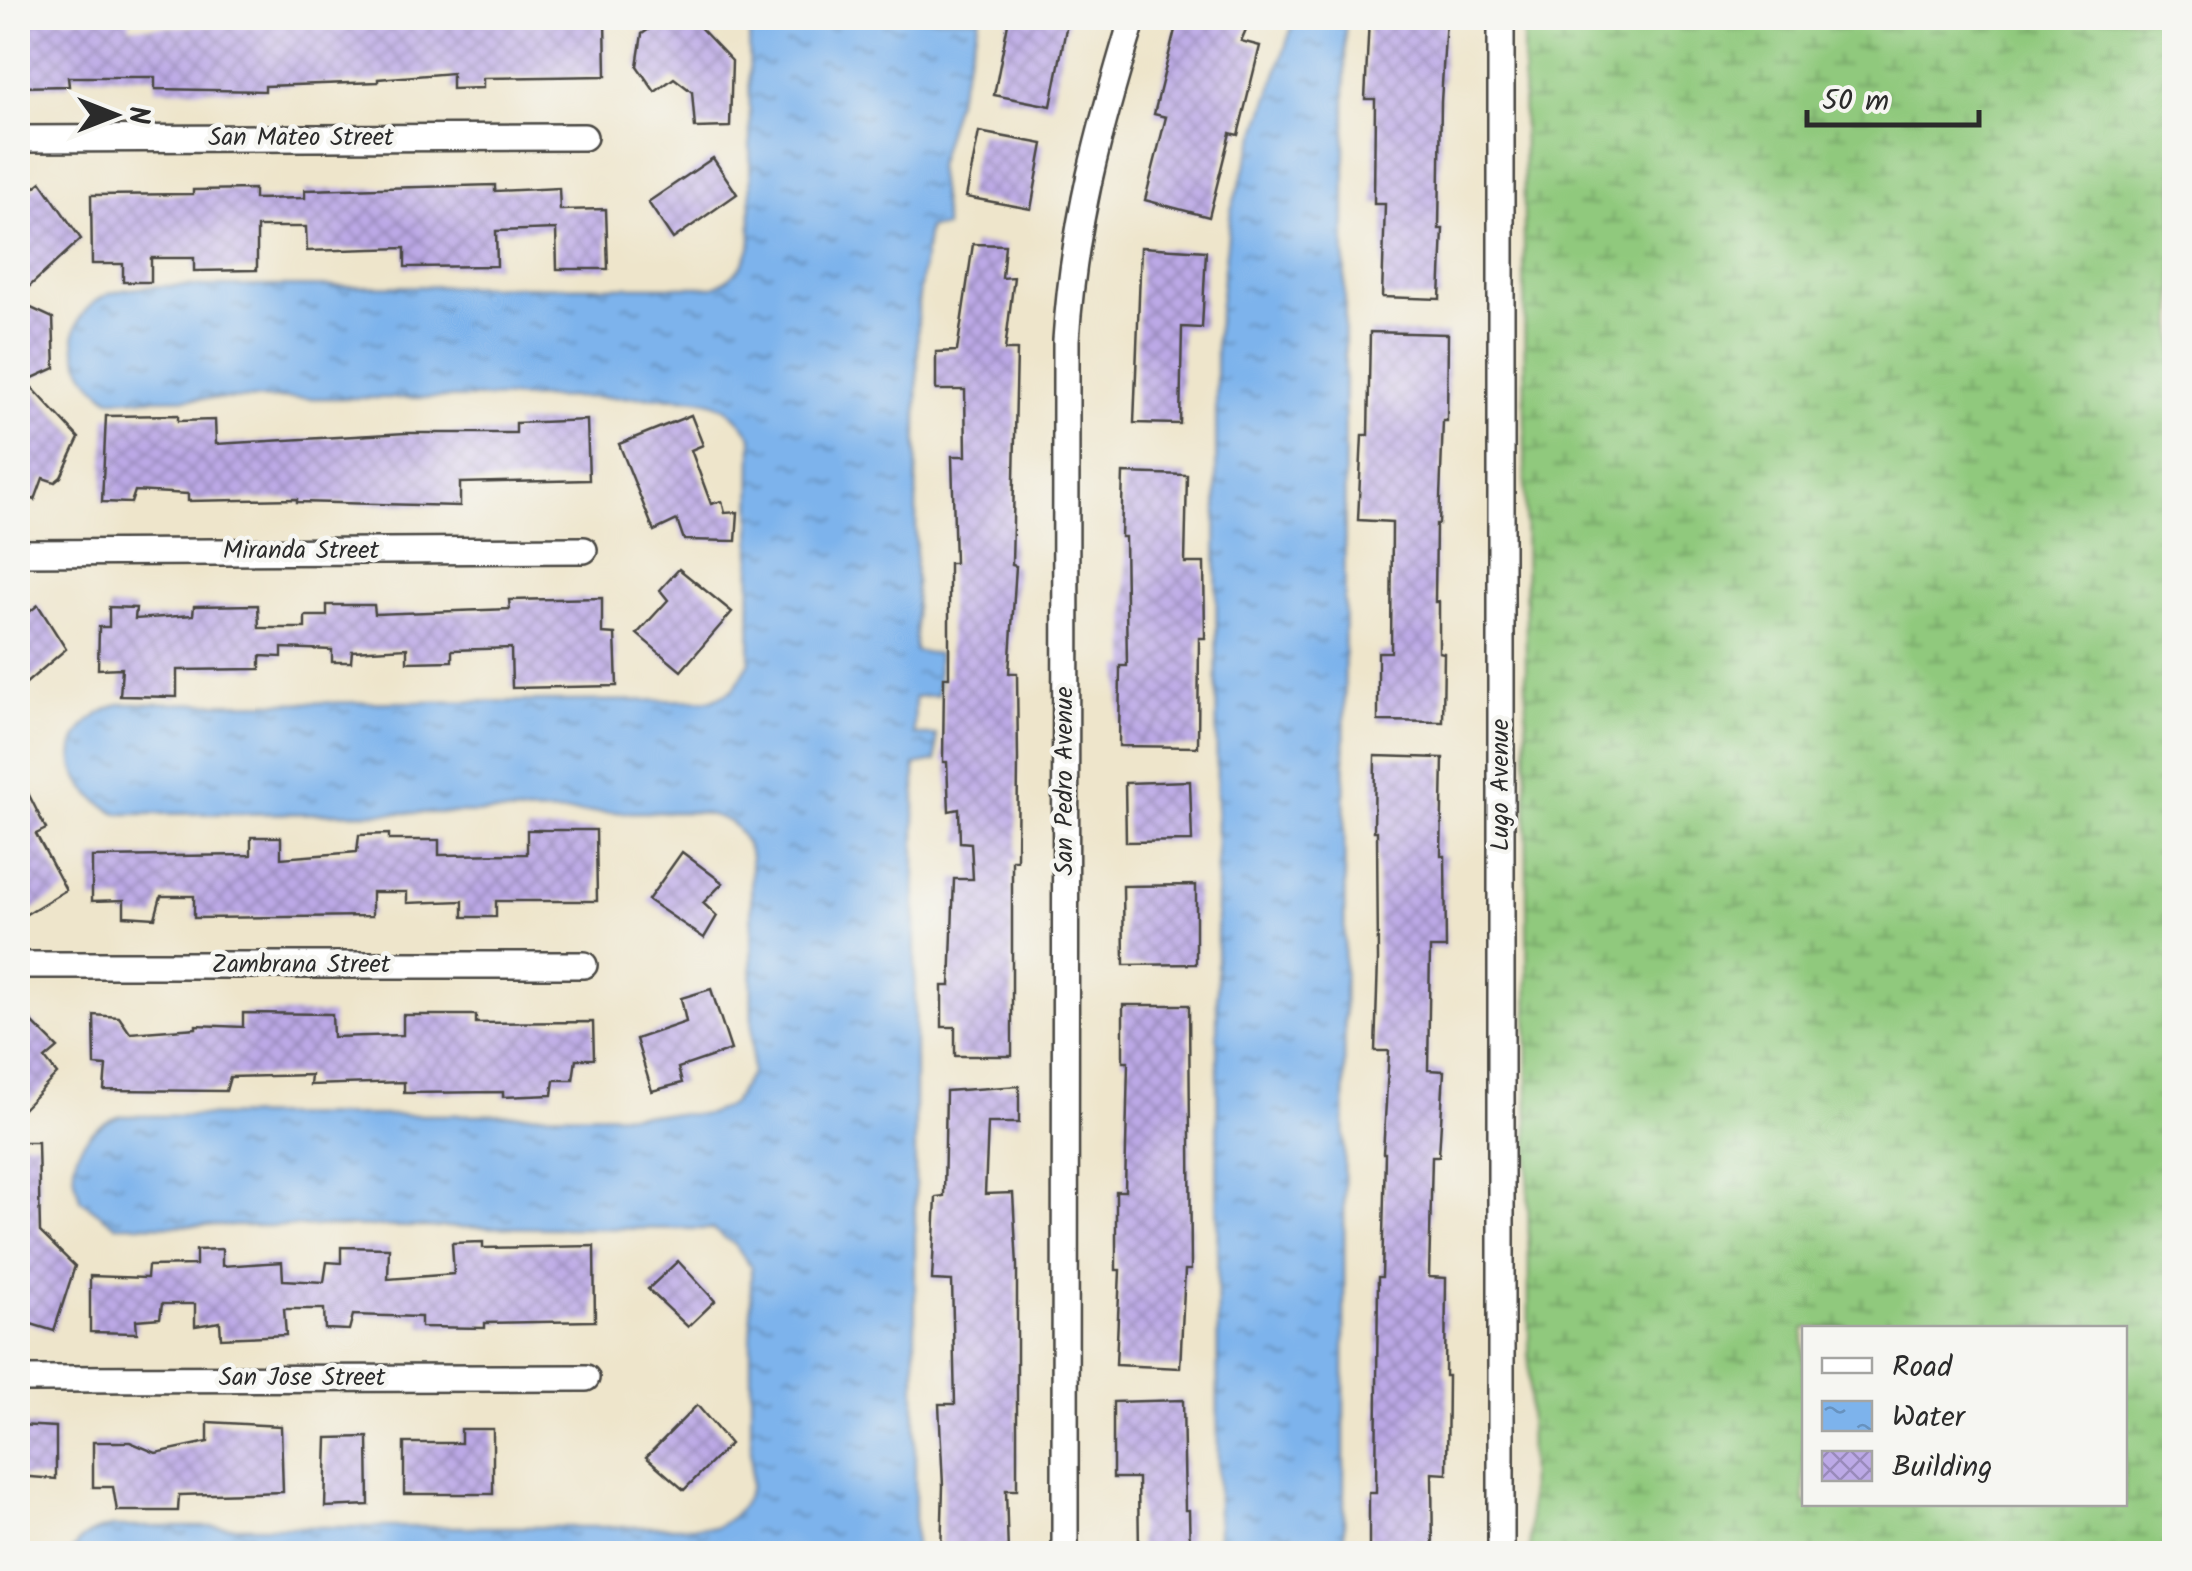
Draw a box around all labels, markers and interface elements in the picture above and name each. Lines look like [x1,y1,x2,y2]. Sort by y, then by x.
north arrow [65,65,165,165]
scale bar [1807,65,1980,127]
text: 50 m [1822,78,1889,126]
text: N [115,106,160,124]
street label: San Mateo Street [208,118,394,158]
street label: Miranda Street [223,531,380,571]
street label: San Pedro Avenue [1045,687,1085,875]
street label: Lugo Avenue [1481,719,1521,851]
street label: Zambrana Street [212,945,391,985]
legend [1802,1326,2127,1506]
text: Road [1892,1344,1953,1392]
street label: San Jose Street [219,1358,386,1398]
text: Water [1892,1394,1967,1442]
text: Building [1892,1444,1992,1492]

